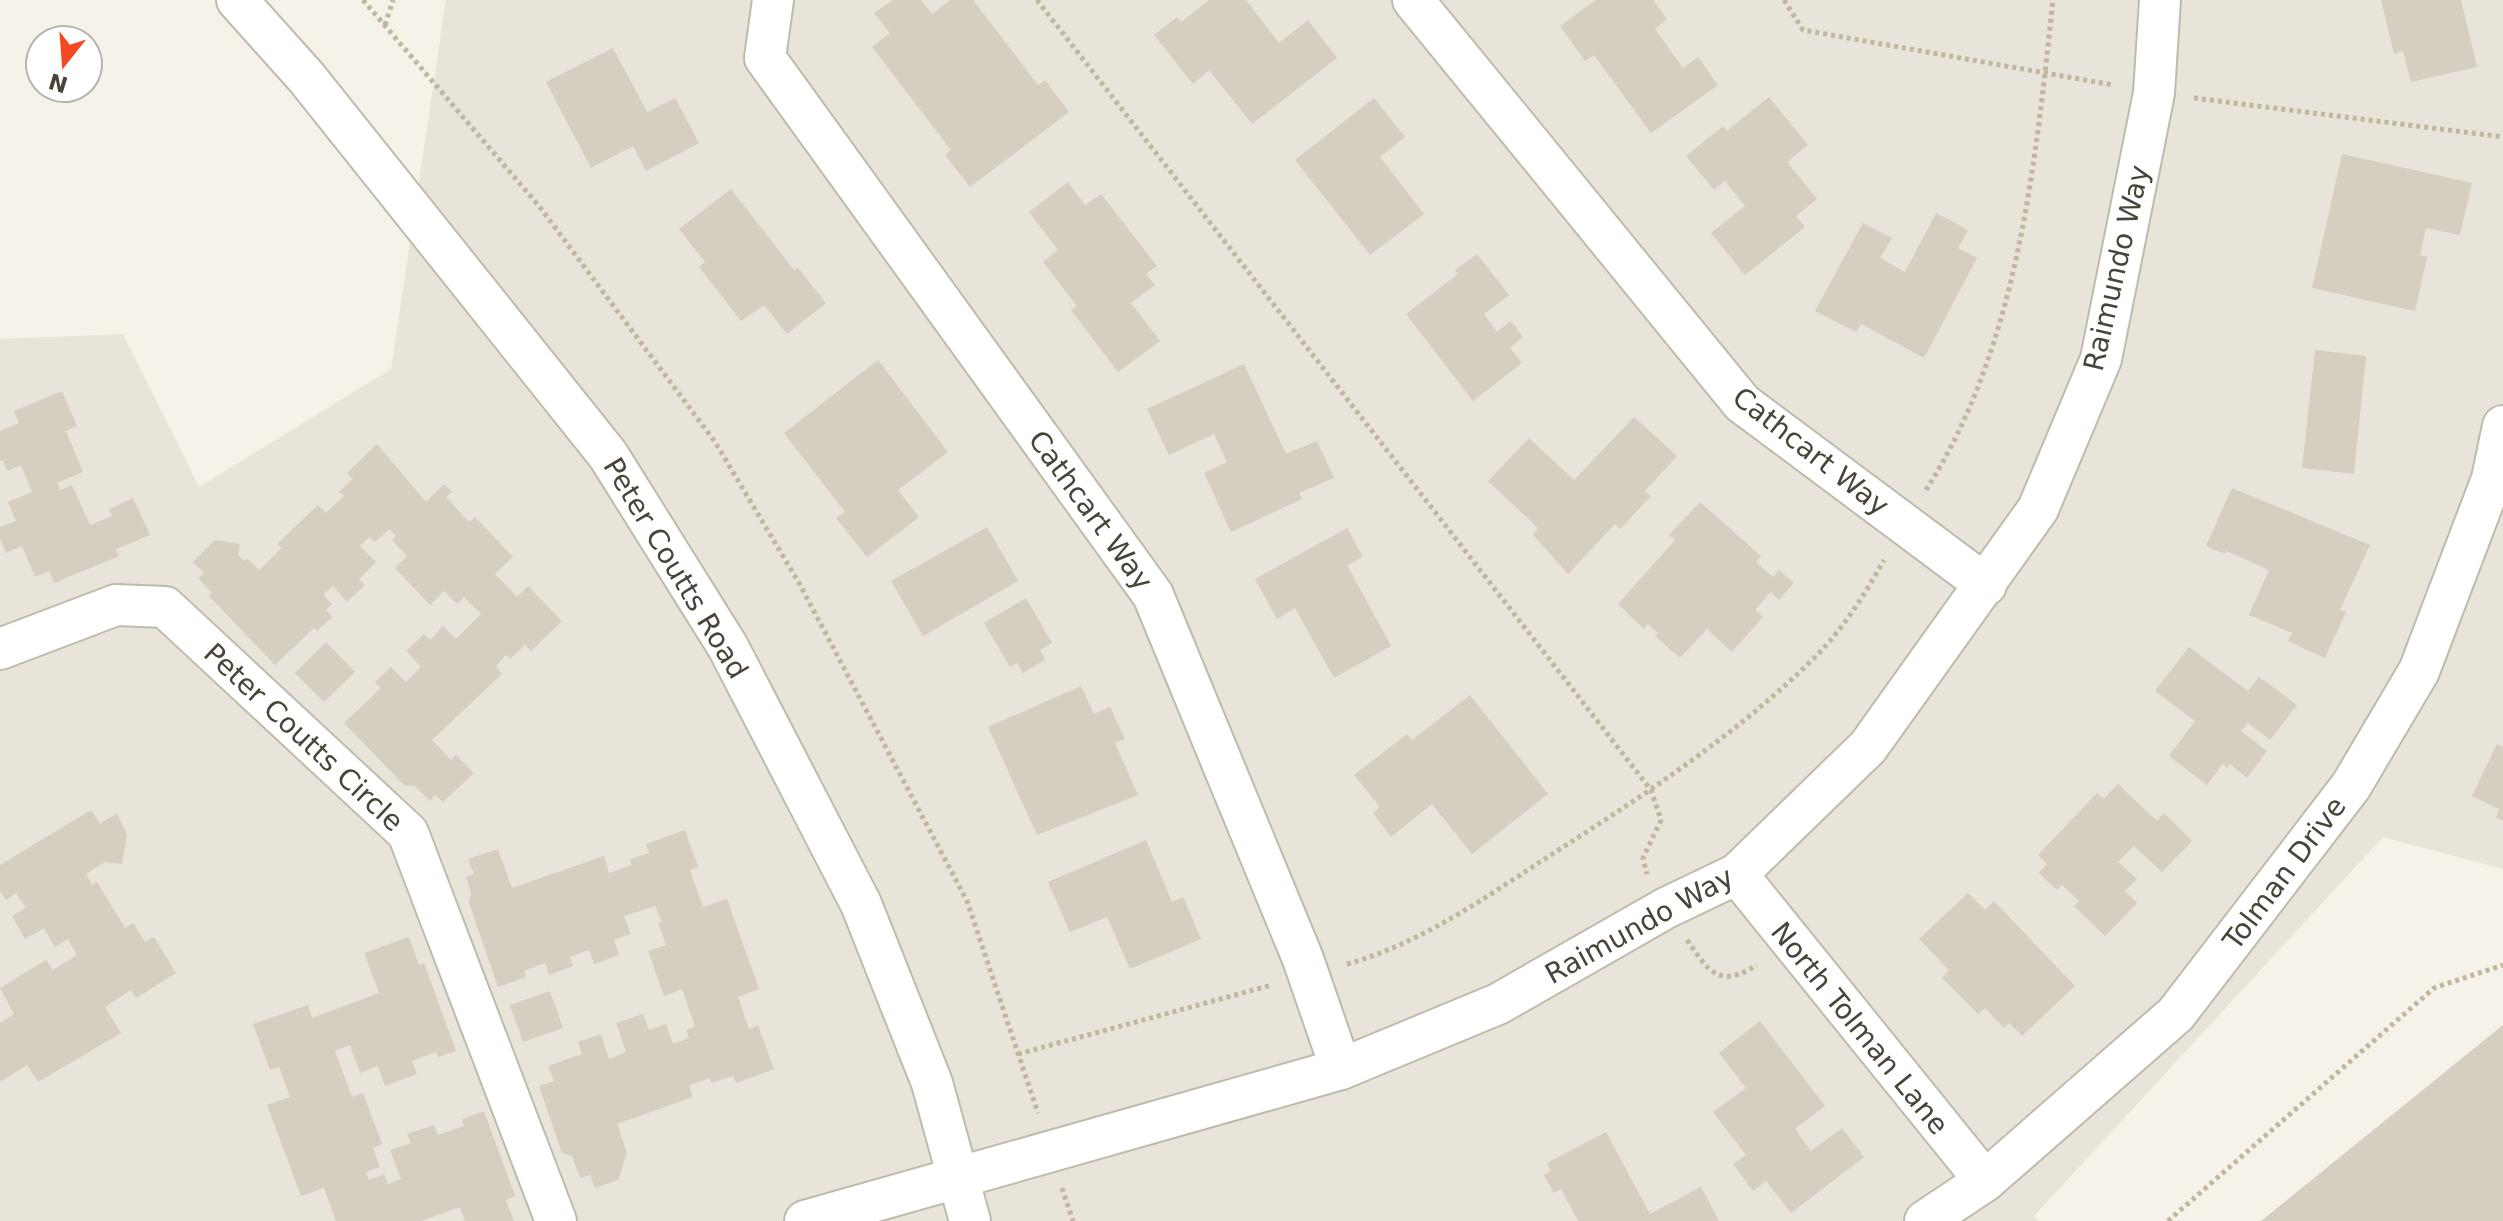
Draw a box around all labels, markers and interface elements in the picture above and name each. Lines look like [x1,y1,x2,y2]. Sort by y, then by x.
north arrow [24,24,104,104]
text: N [46,68,71,97]
street label: Raimundo Way [2077,162,2156,374]
street label: Cathcart Way [1726,380,1895,523]
street label: Cathcart Way [1022,424,1159,596]
street label: Peter Coutts Road [597,452,755,685]
street label: Peter Coutts Circle [197,637,410,838]
street label: Tolman Drive [2216,790,2353,957]
street label: Raimundo Way [1539,860,1739,991]
street label: North Tolman Lane [1764,916,1955,1141]

